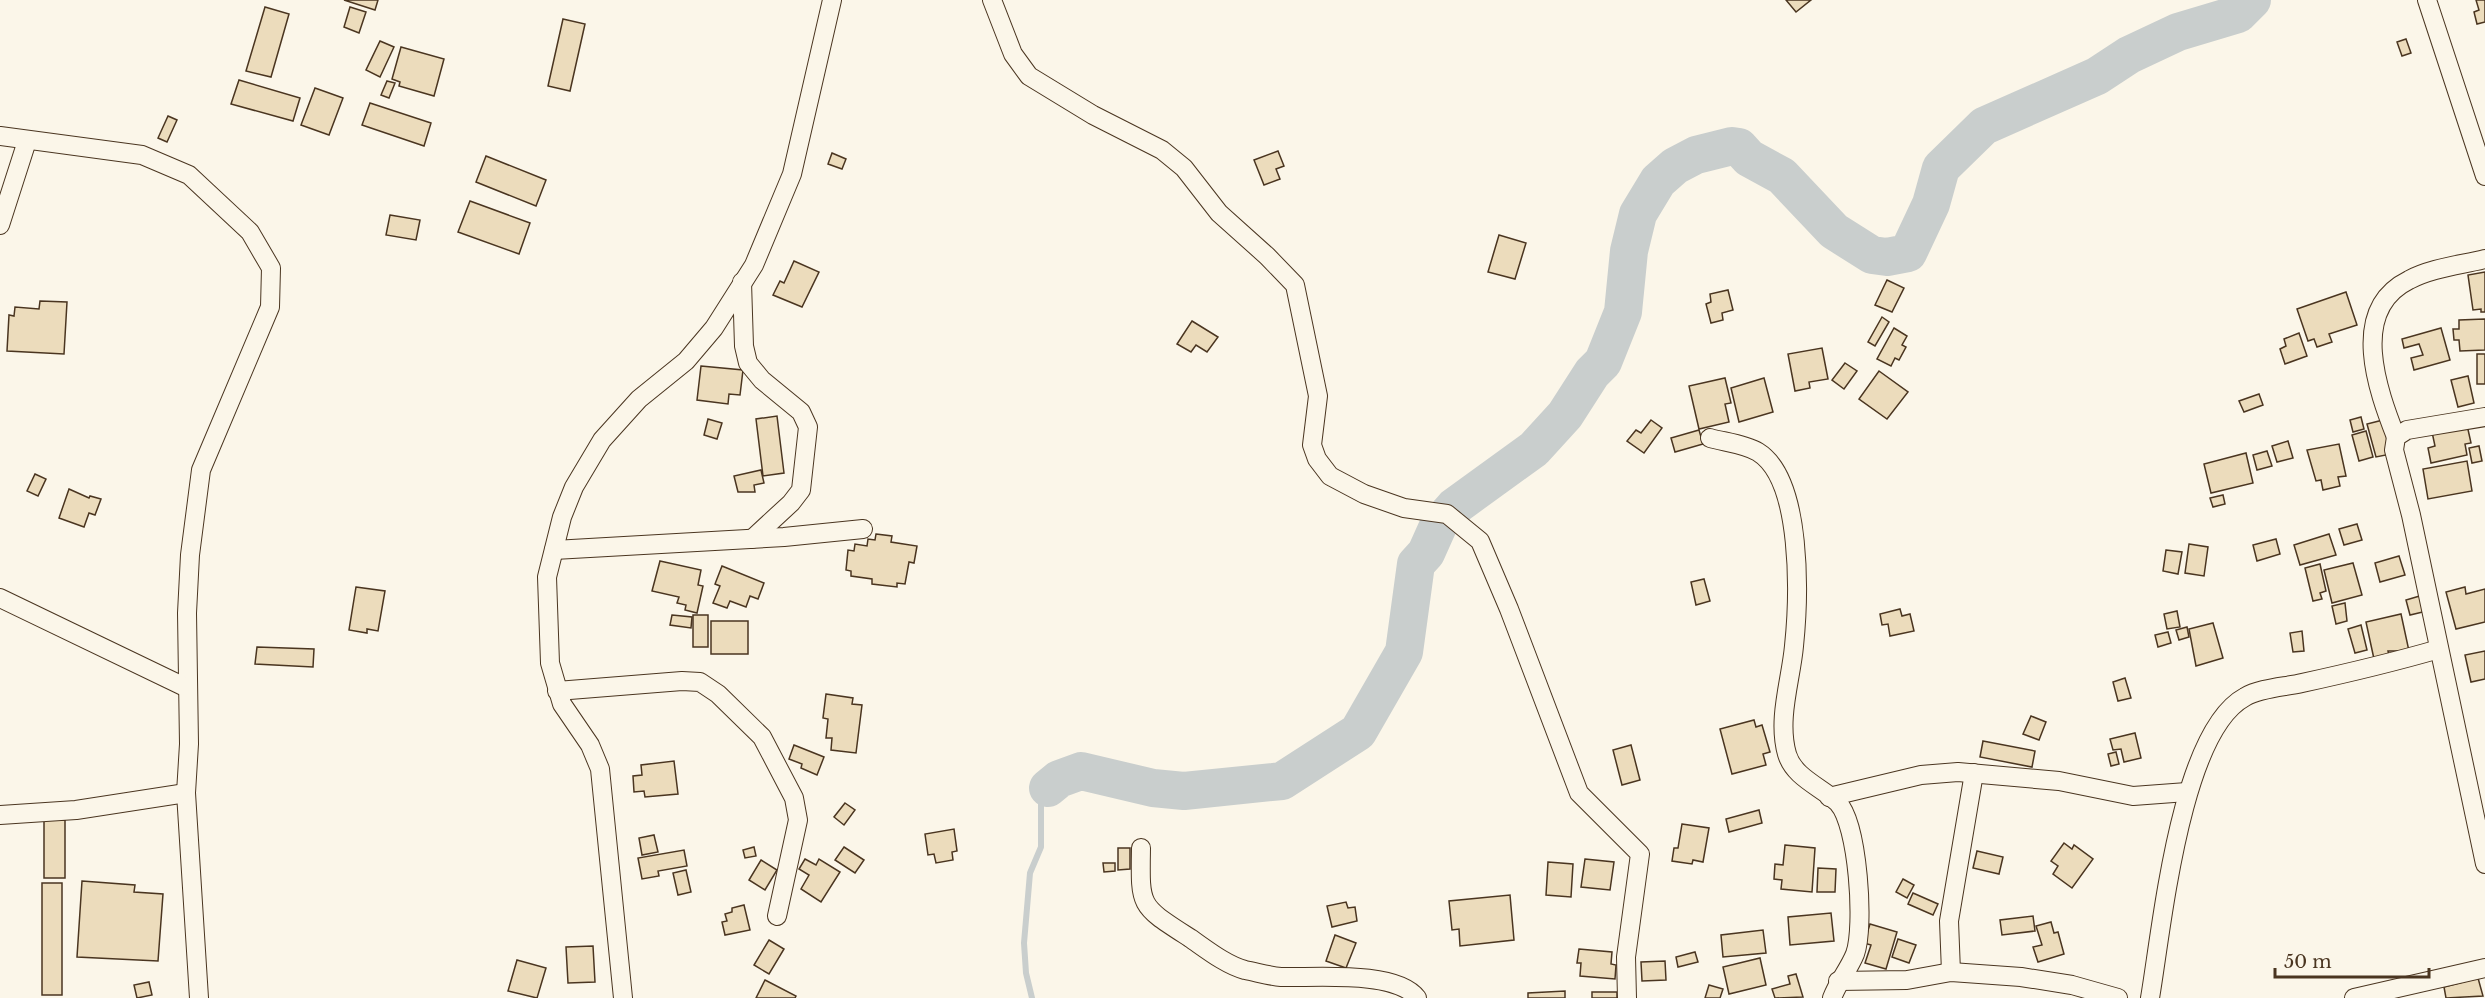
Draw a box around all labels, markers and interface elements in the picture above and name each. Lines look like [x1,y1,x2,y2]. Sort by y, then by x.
scale bar [2275,941,2430,979]
text: 50 m [2284,951,2332,973]

